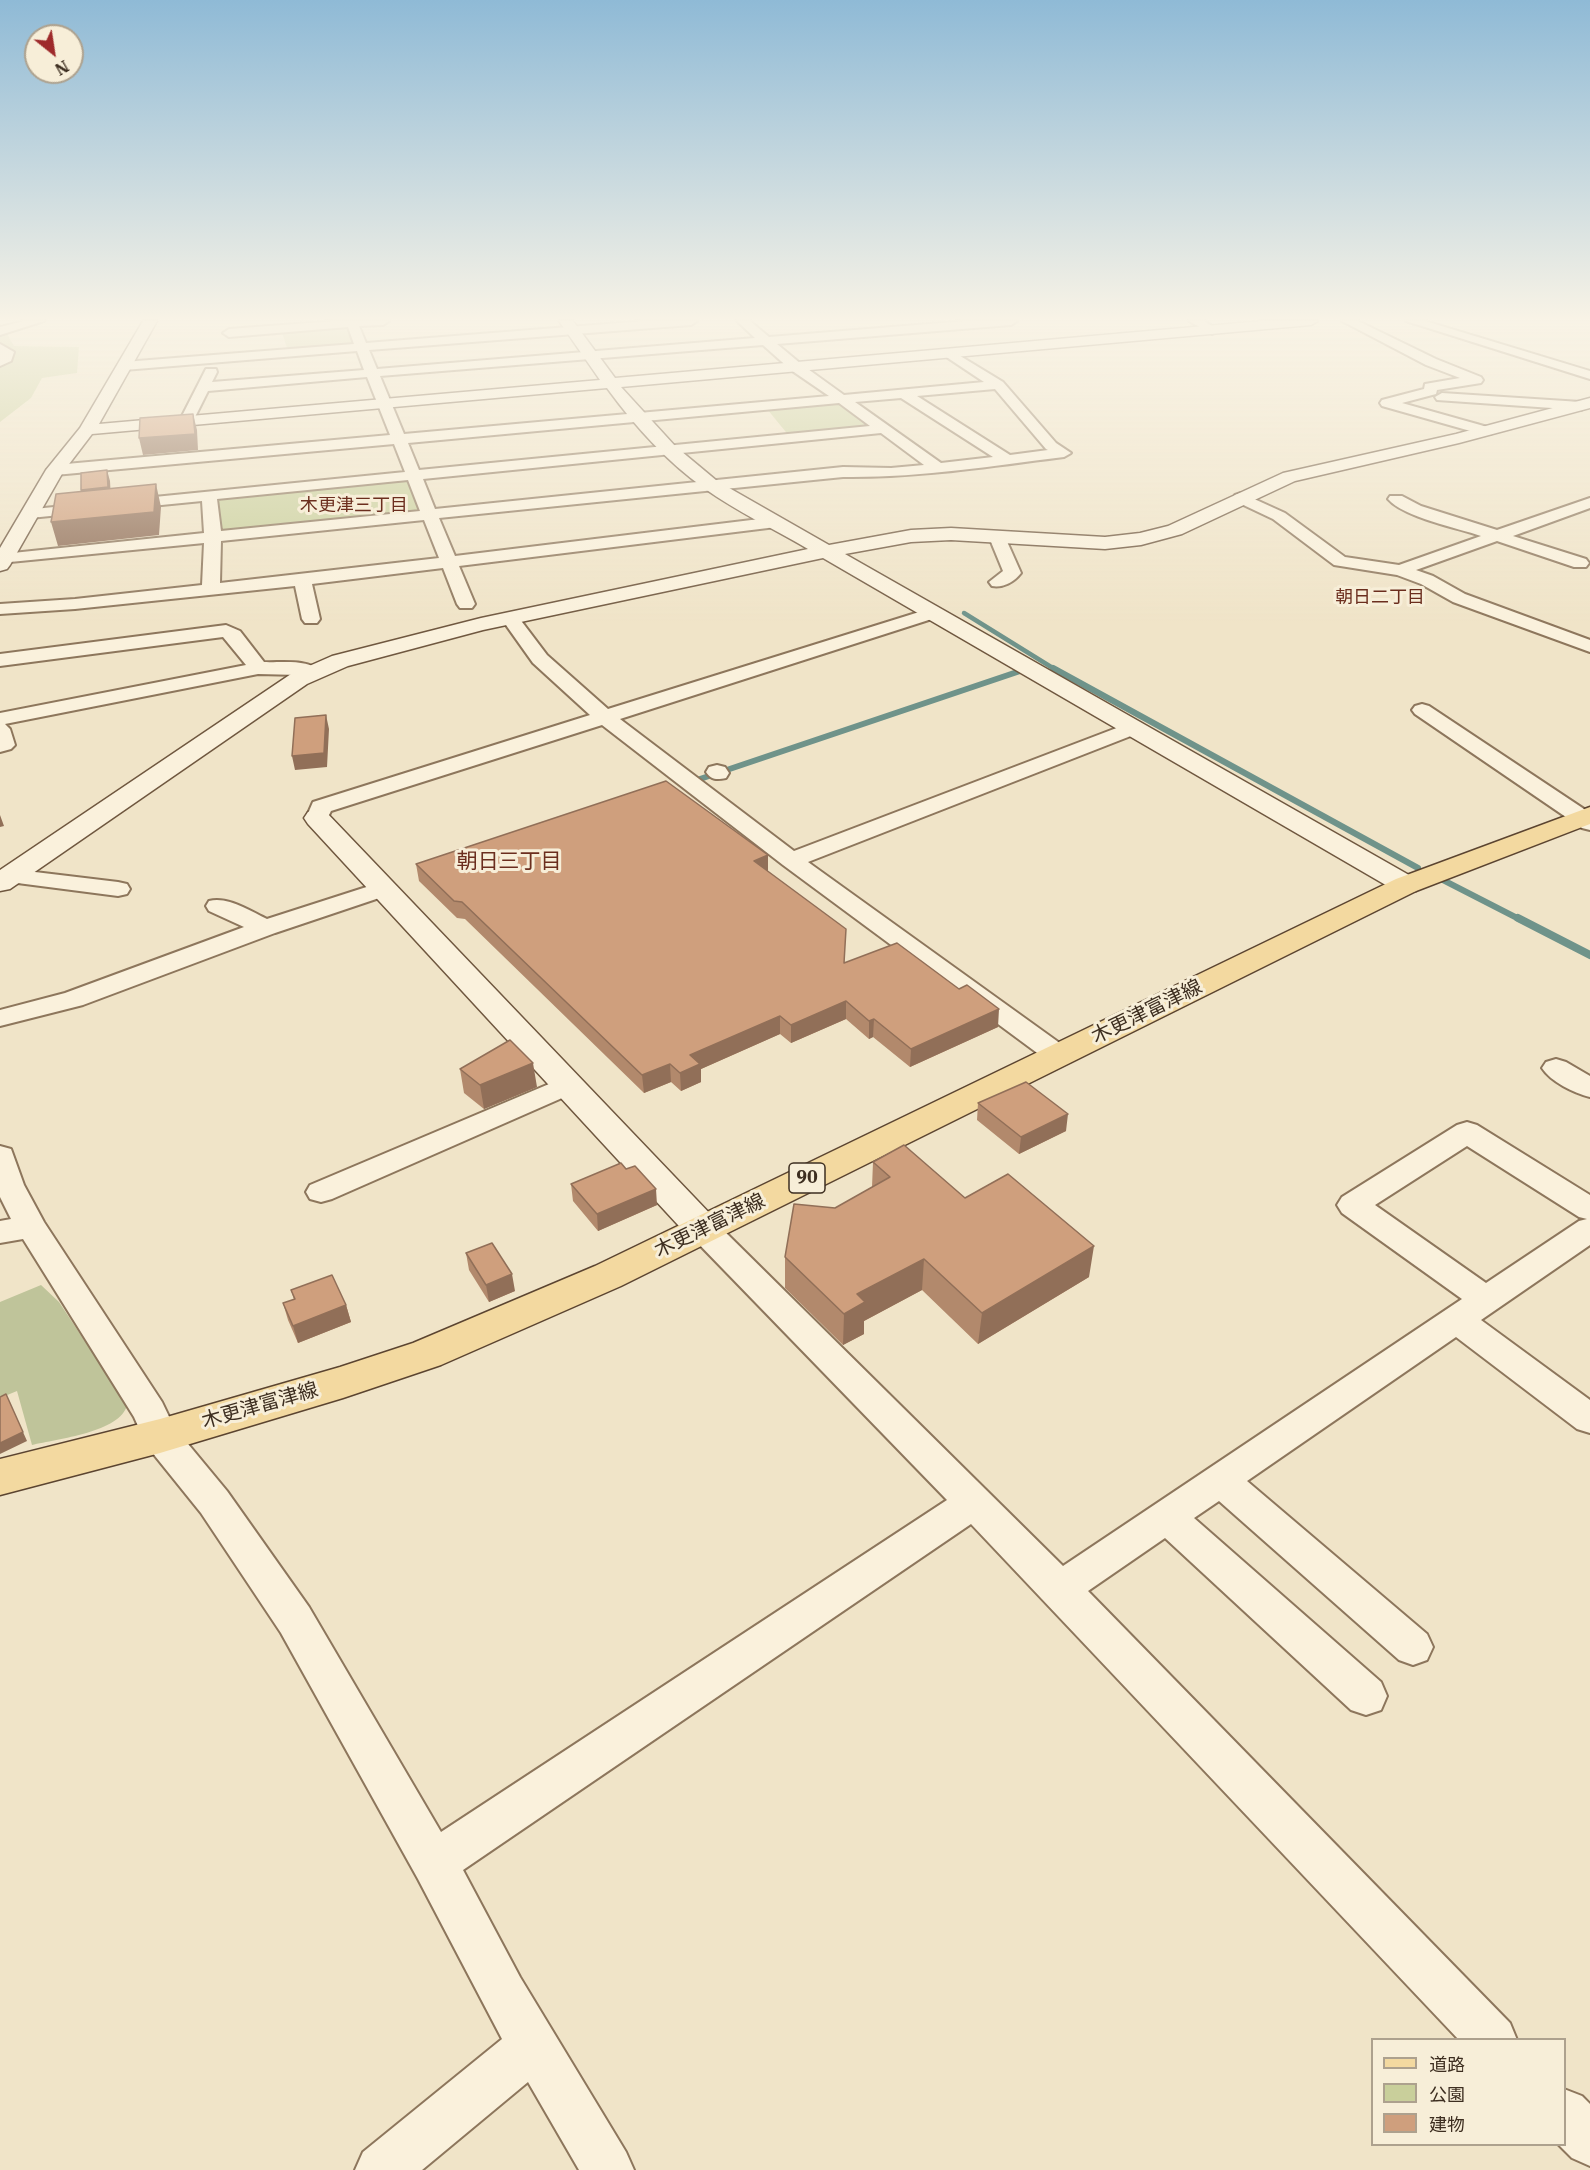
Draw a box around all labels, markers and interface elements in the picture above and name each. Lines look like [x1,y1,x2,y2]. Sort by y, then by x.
north arrow [24,24,84,84]
text: N [52,56,72,80]
district label: 木更津三丁目 [300,495,408,517]
district label: 朝日二丁目 [1335,587,1425,609]
district label: 朝日三丁目 [457,849,561,875]
street label: 木更津富津線 [1088,975,1206,1049]
road number: 90 [789,1163,825,1193]
street label: 木更津富津線 [651,1189,769,1263]
street label: 木更津富津線 [199,1378,321,1434]
legend [1371,2038,1566,2146]
text: 道路 [1429,2053,1465,2076]
text: 公園 [1429,2083,1465,2106]
text: 建物 [1429,2113,1465,2136]

